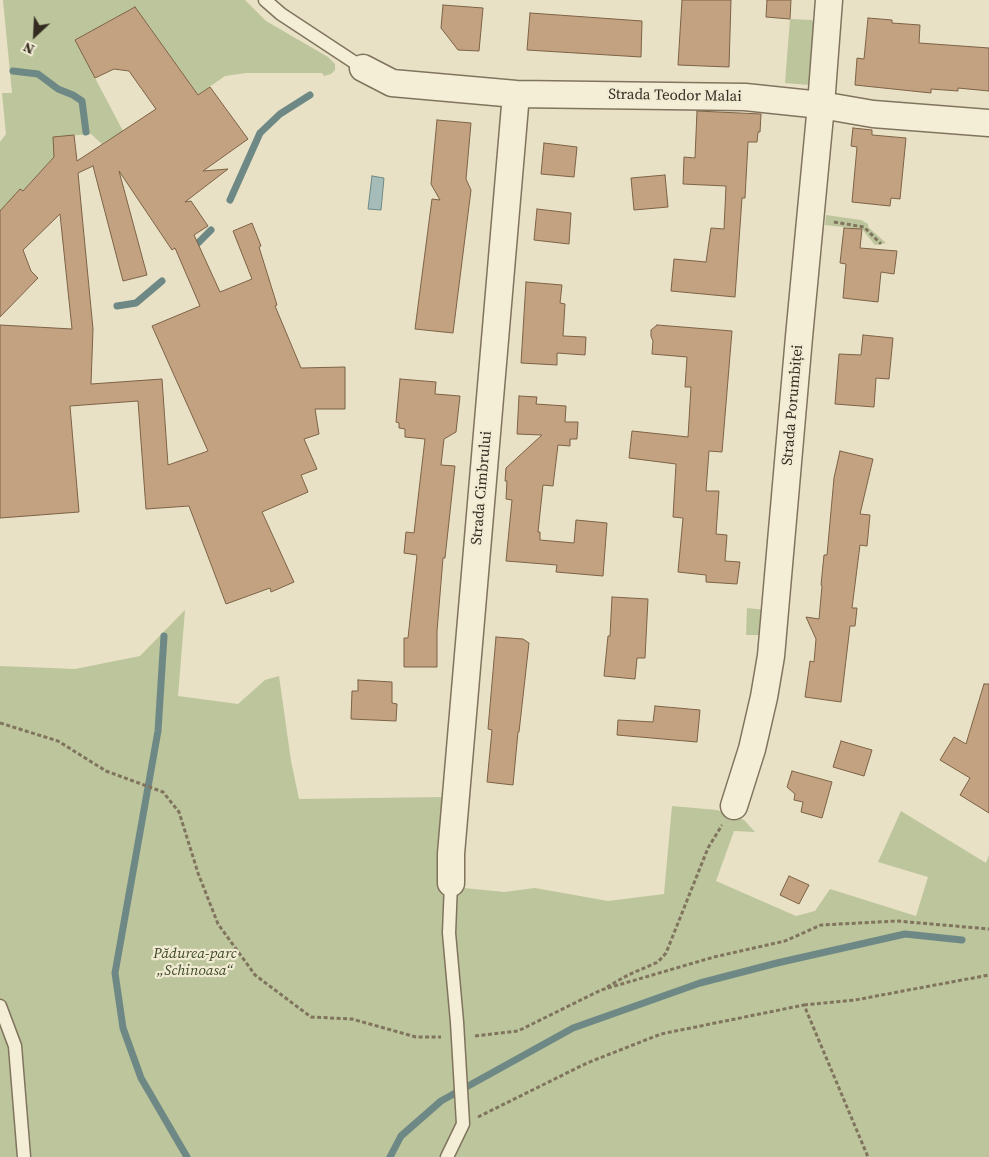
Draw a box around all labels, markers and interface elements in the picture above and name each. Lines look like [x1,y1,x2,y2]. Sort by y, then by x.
north arrow [10,10,60,60]
text: N [20,37,38,60]
street label: Strada Teodor Malai [608,86,742,106]
street label: Strada Porumbiței [779,344,807,466]
street label: Strada Cimbrului [468,430,496,546]
park label: Pădurea-parc „Schinoasa“ [153,945,237,980]

